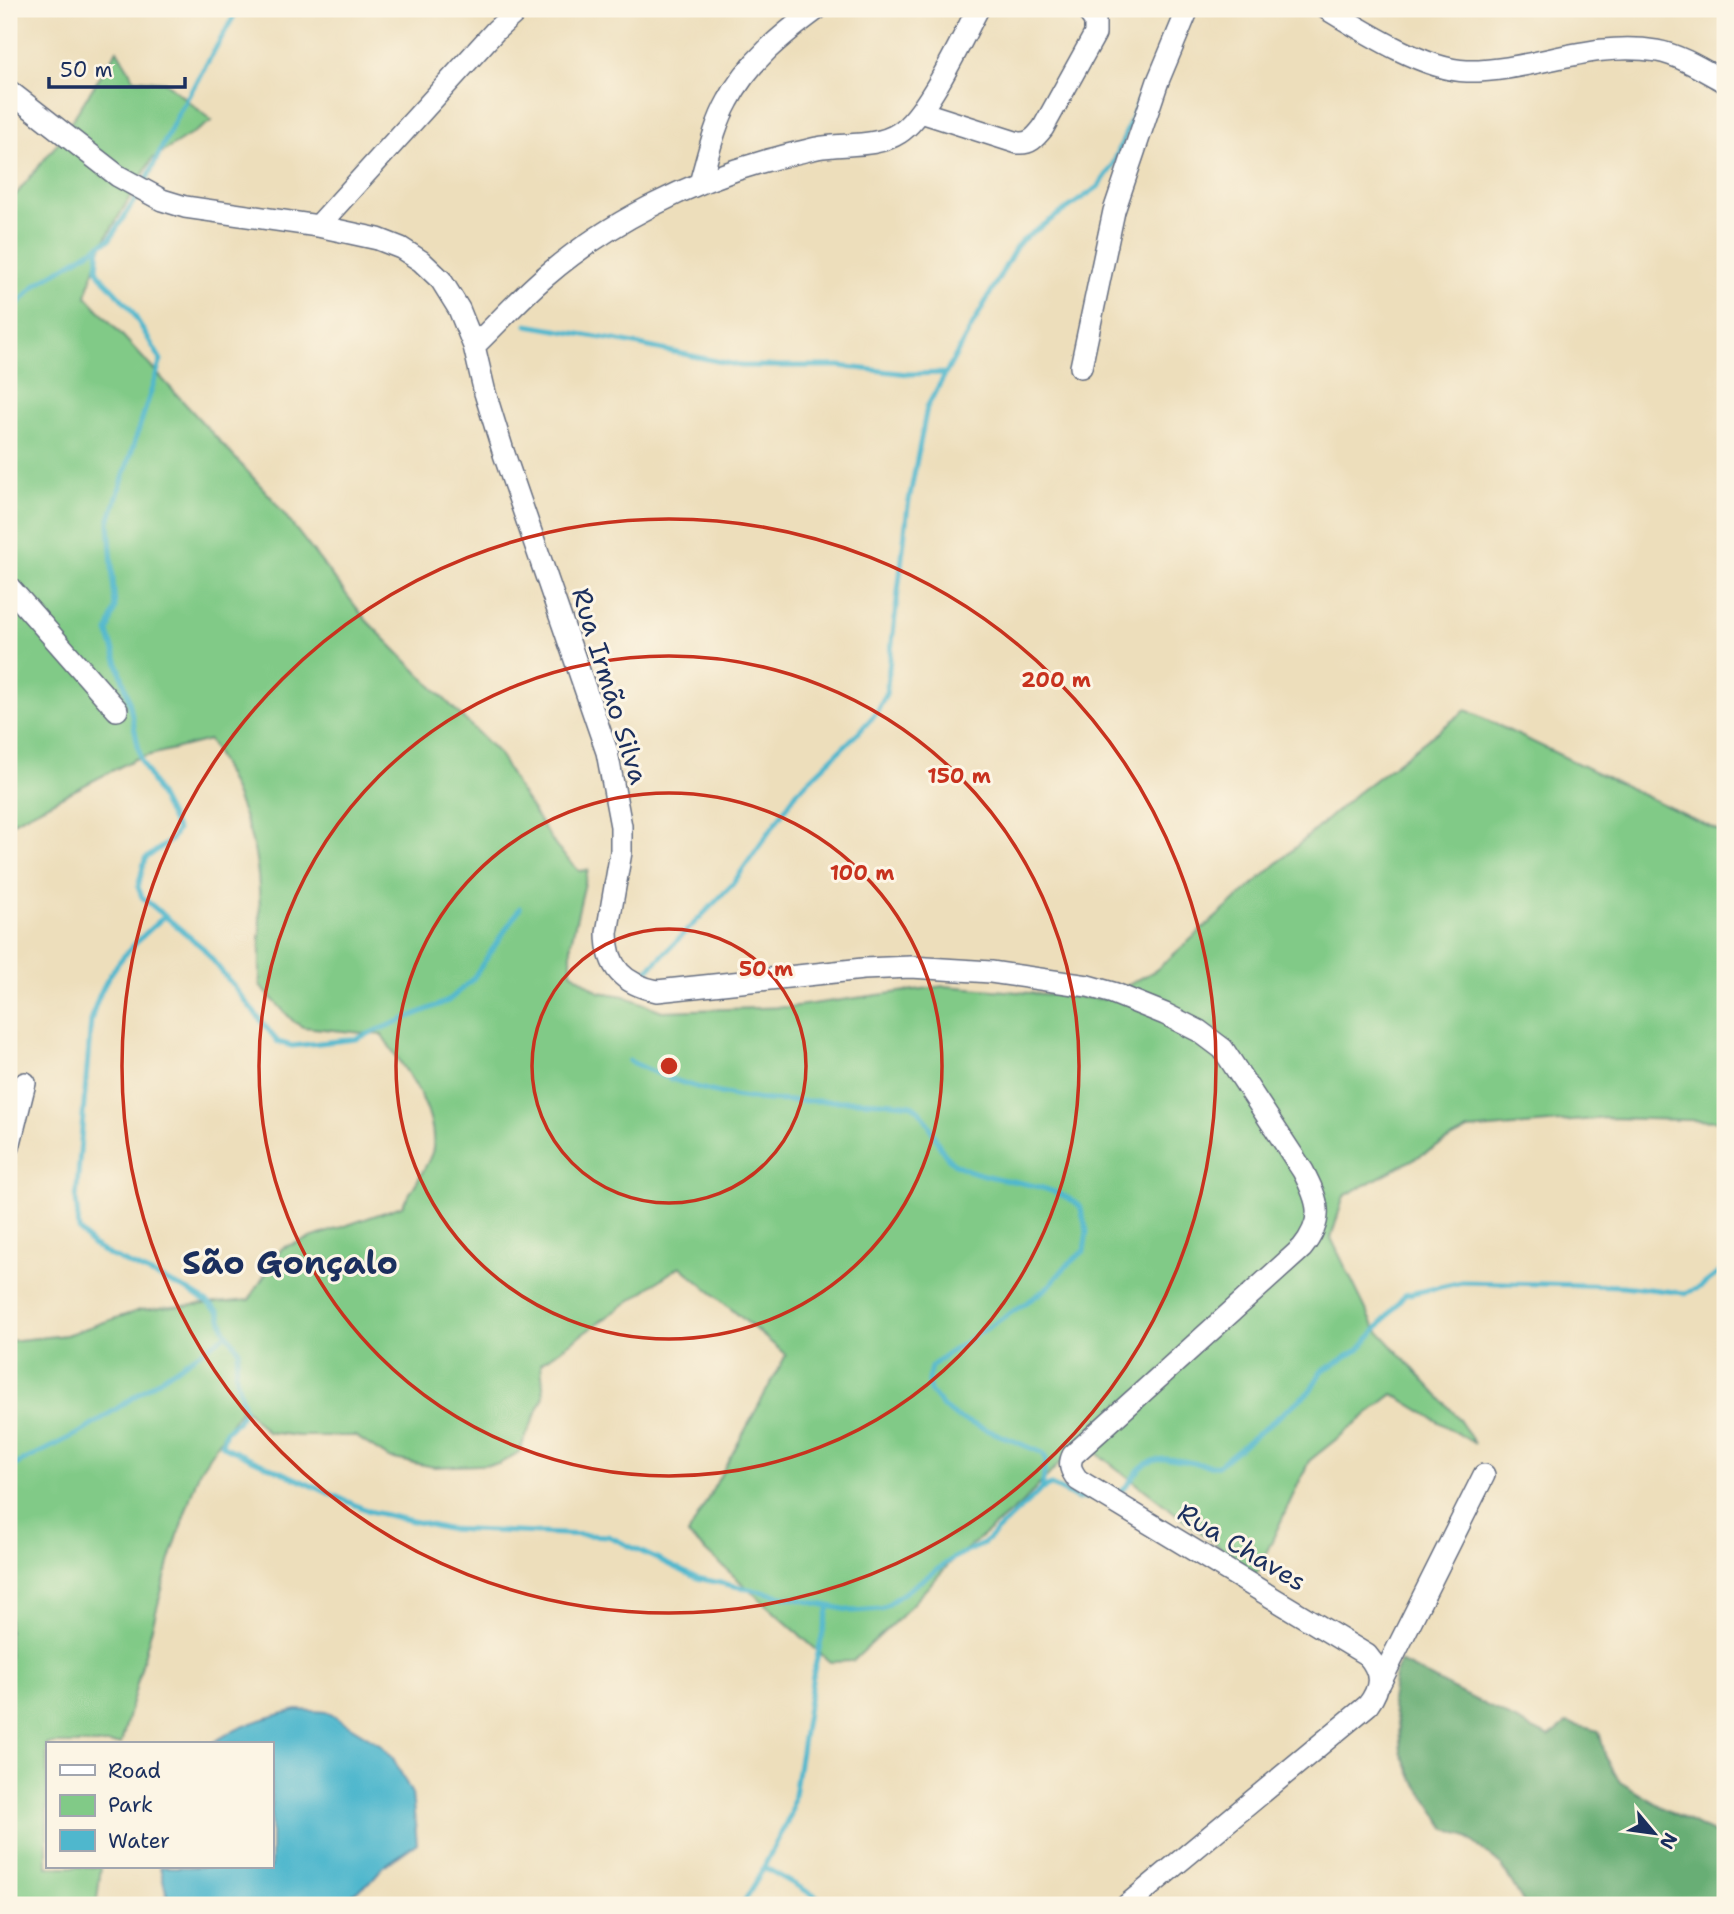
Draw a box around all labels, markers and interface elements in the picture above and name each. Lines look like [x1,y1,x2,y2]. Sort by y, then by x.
scale bar [49,46,186,90]
text: 50 m [60,56,113,84]
street label: Rua Irmão Silva [564,583,657,788]
text: 200 m [1021,666,1091,694]
text: 150 m [927,762,991,790]
text: 100 m [830,859,894,887]
text: 50 m [739,955,793,983]
centre of rings [657,1054,681,1078]
district label: São Gonçalo [182,1240,398,1285]
street label: Rua Chaves [1171,1494,1313,1599]
legend [46,1742,273,1868]
text: Road [108,1757,161,1785]
text: Park [108,1791,153,1819]
north arrow [1618,1798,1688,1868]
text: Water [108,1827,170,1855]
text: N [1654,1828,1683,1854]

